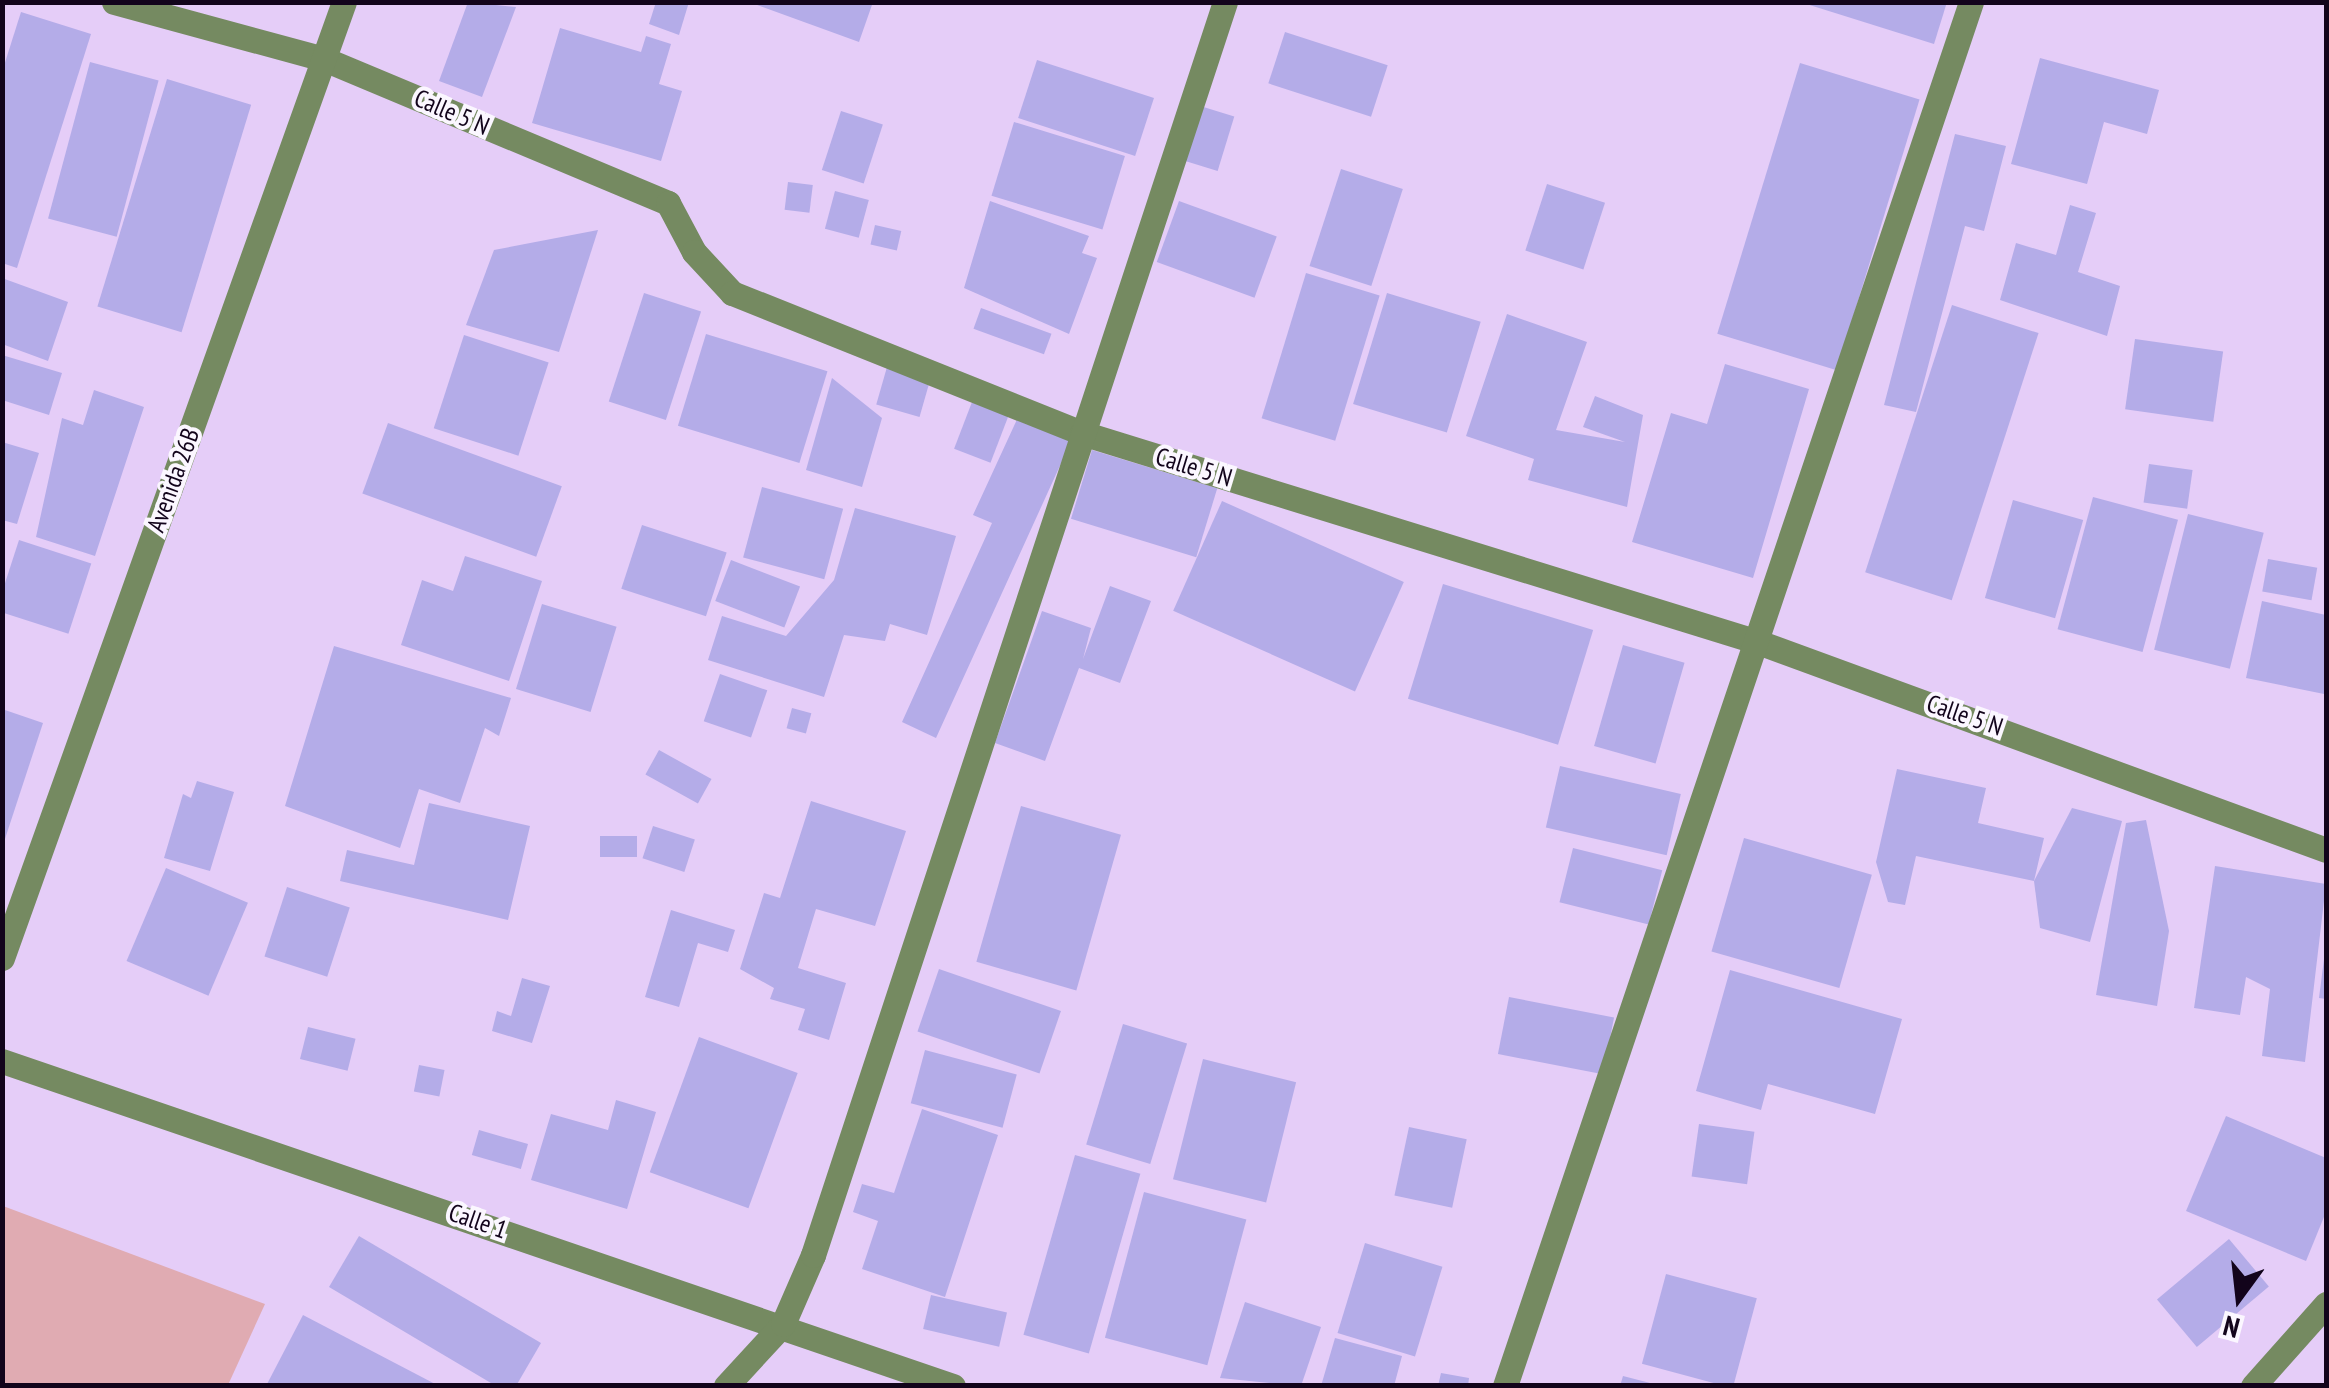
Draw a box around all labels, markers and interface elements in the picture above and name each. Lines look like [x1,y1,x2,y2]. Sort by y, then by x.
street label: Calle 5 N [410,83,494,141]
street label: Avenida 26B [140,424,206,536]
street label: Calle 5 N [1152,441,1236,493]
street label: Calle 5 N [1923,688,2007,742]
street label: Calle 1 [445,1197,511,1245]
north arrow [2189,1248,2289,1348]
text: N [2219,1308,2243,1347]

